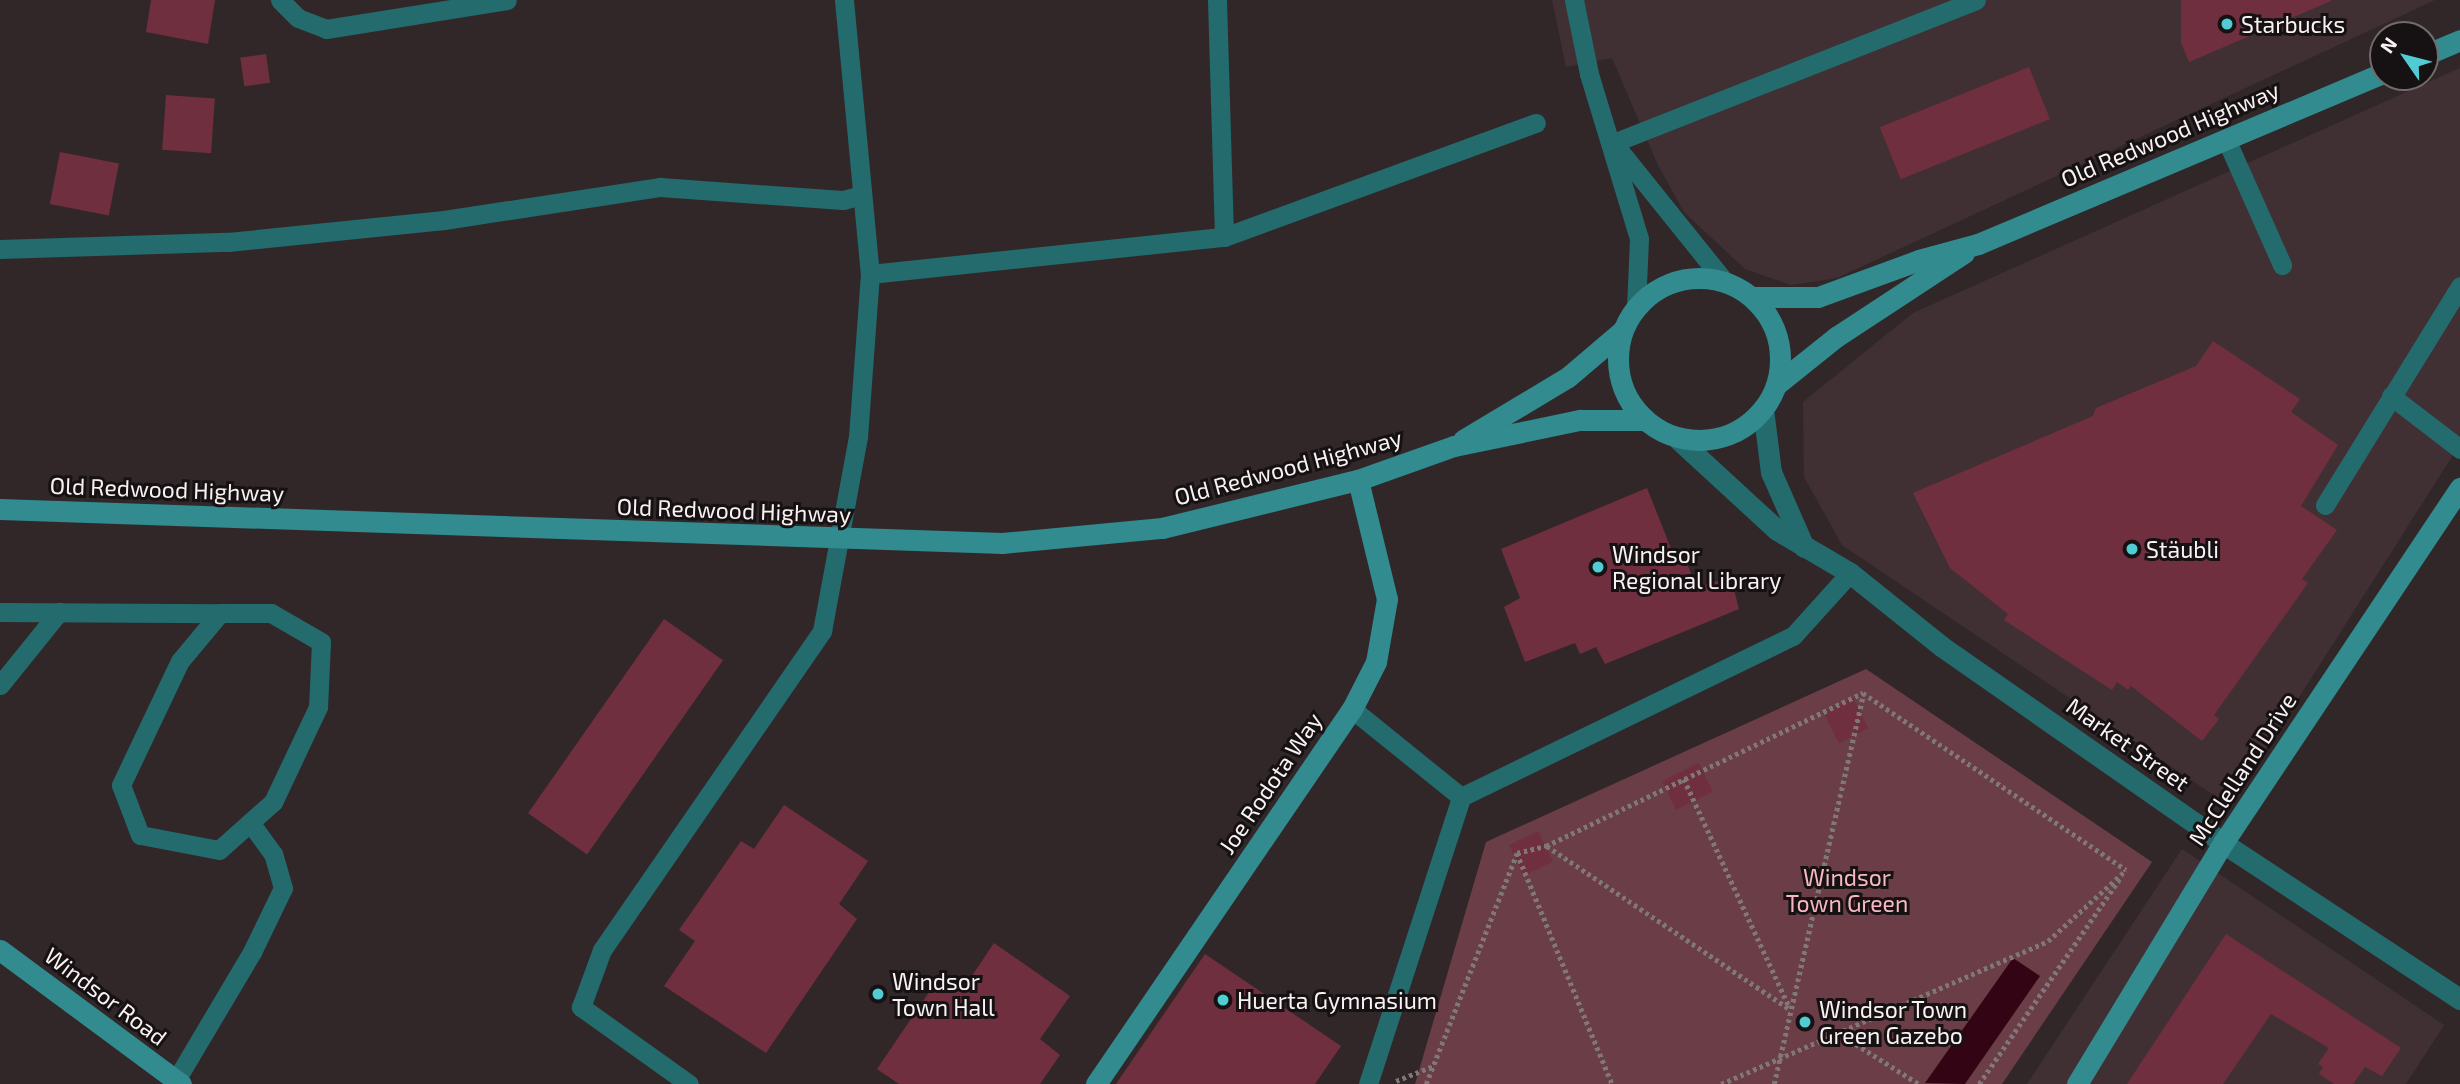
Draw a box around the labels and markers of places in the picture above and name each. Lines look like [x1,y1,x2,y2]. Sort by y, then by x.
place label: Starbucks [2241,10,2345,38]
marker: Starbucks [2219,16,2235,32]
place label: Stäubli [2146,535,2219,563]
place label: Windsor Regional Library [1612,540,1782,594]
marker: Stäubli [2124,541,2140,557]
marker: Windsor Regional Library [1590,559,1606,575]
place label: Windsor Town Hall [892,967,995,1021]
marker: Windsor Town Hall [870,986,886,1002]
place label: Huerta Gymnasium [1237,986,1437,1014]
marker: Huerta Gymnasium [1215,992,1231,1008]
place label: Windsor Town Green Gazebo [1819,995,1968,1049]
marker: Windsor Town Green Gazebo [1797,1014,1813,1030]

